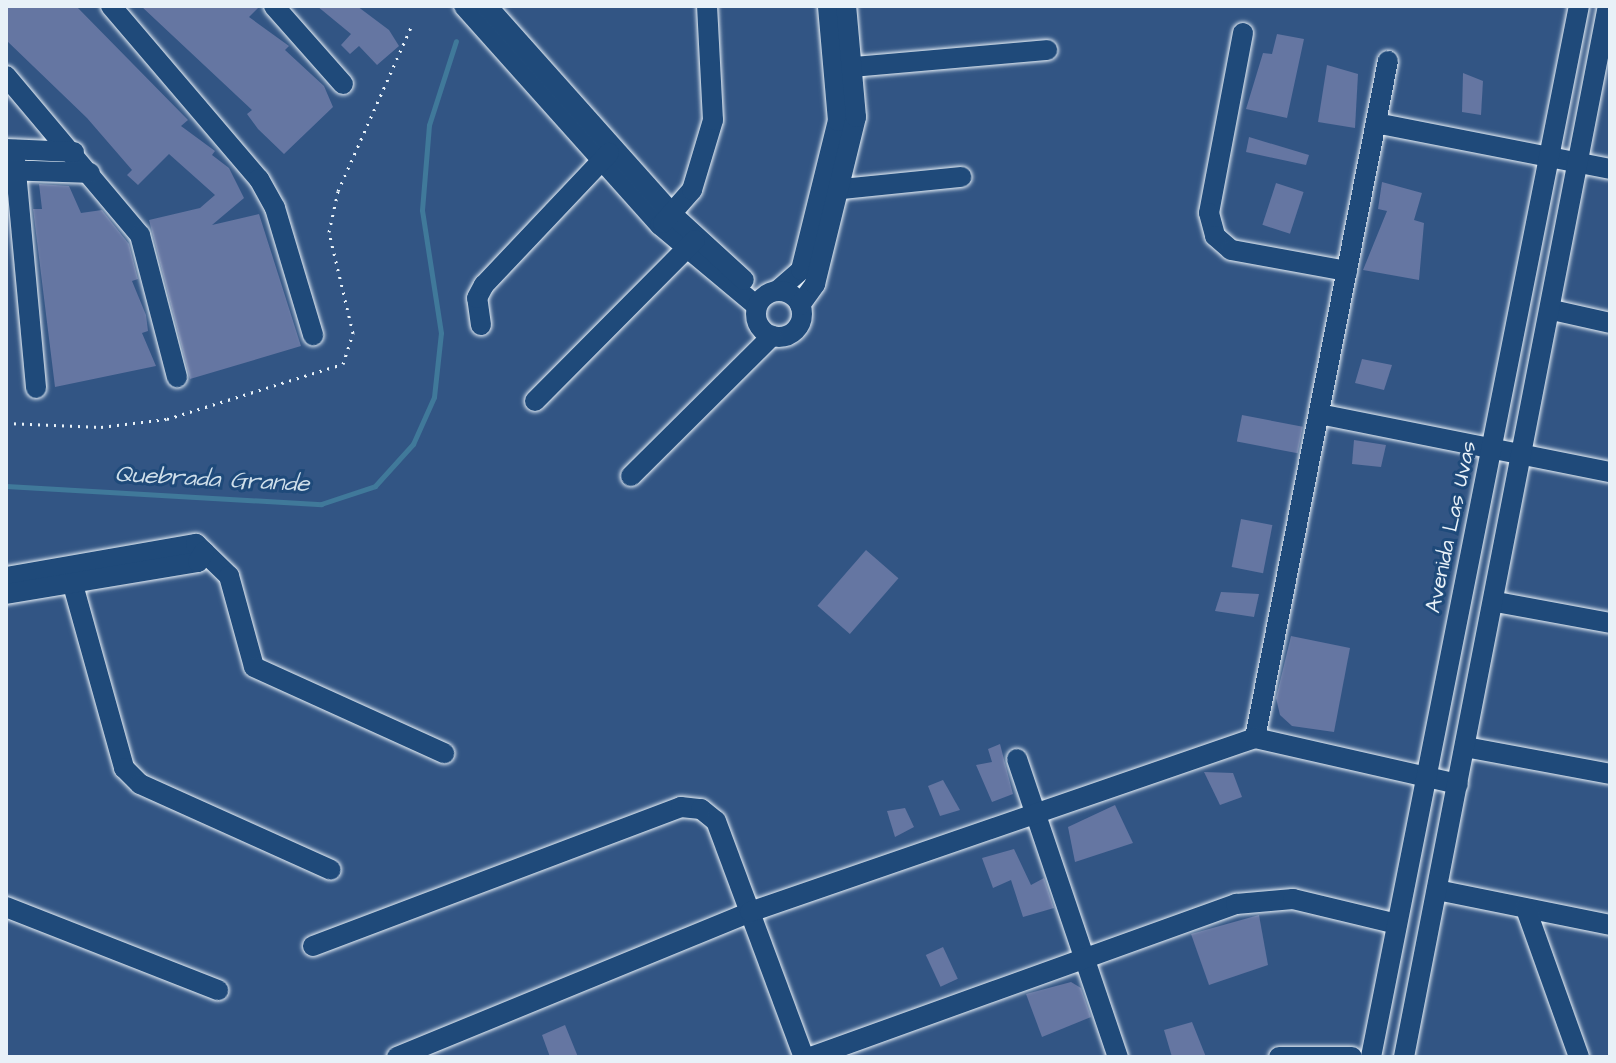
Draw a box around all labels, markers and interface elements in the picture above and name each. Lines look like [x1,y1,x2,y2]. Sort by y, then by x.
street label: Avenida Las Uvas [1420,439,1482,615]
water label: Quebrada Grande [114,461,310,499]

